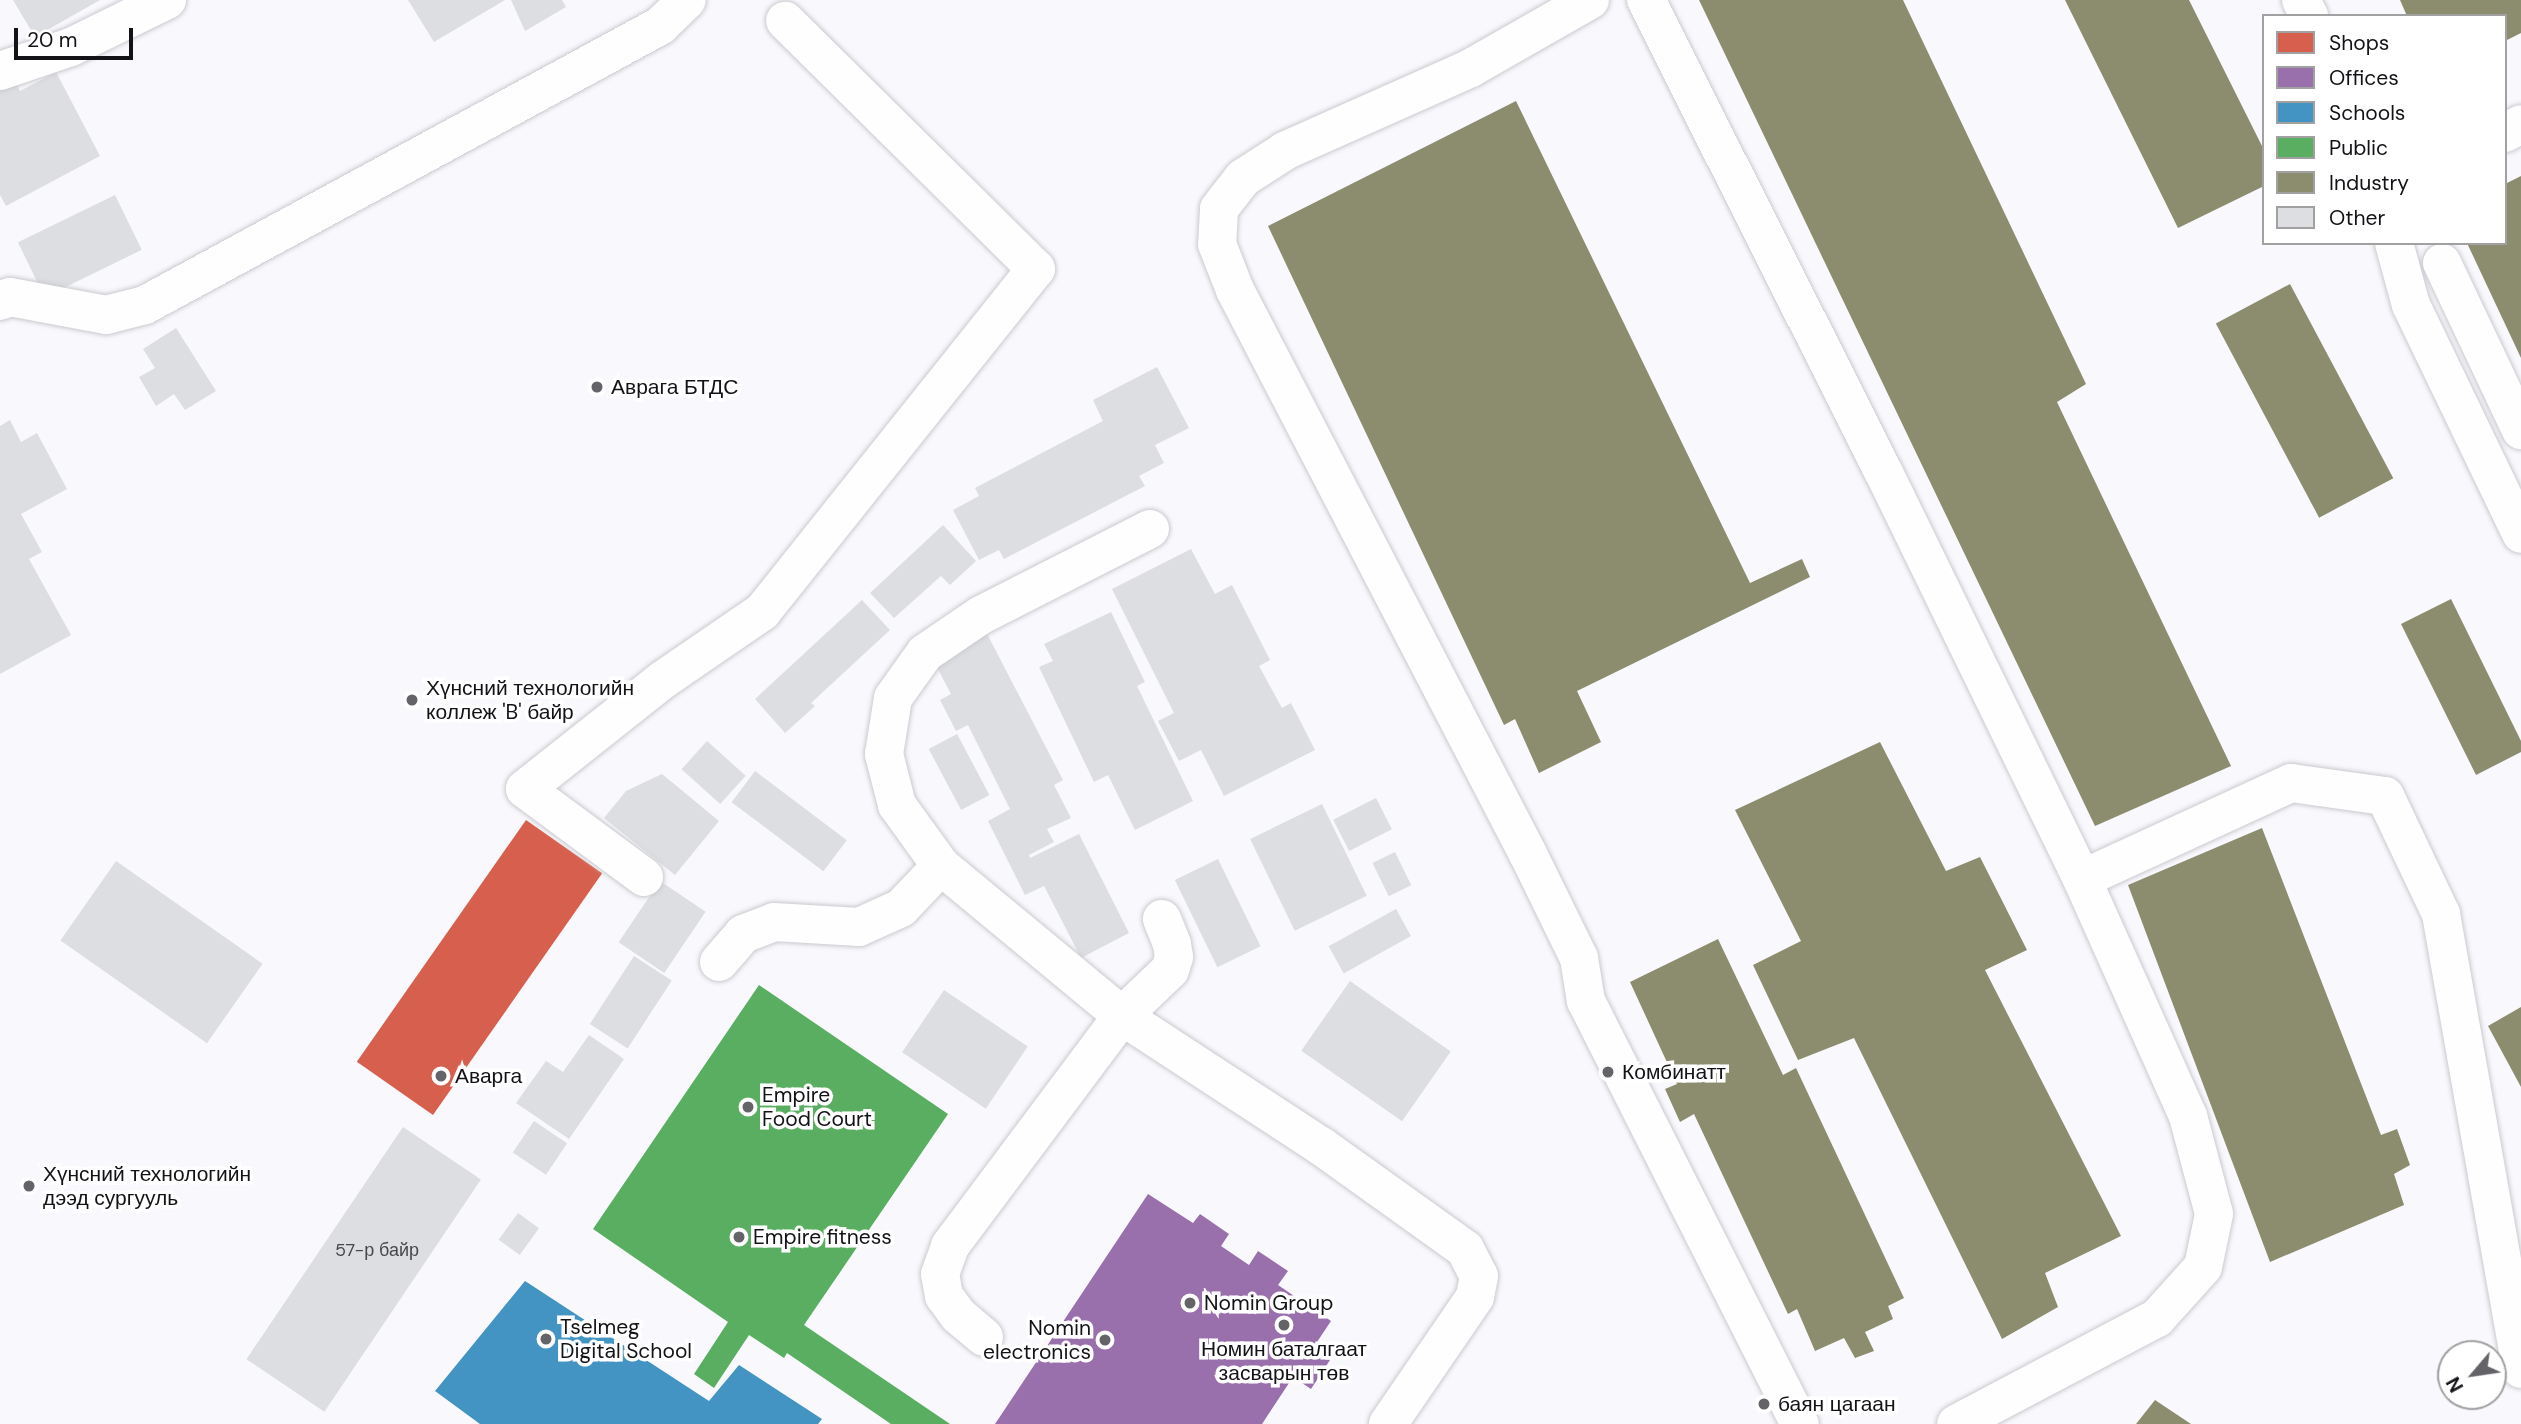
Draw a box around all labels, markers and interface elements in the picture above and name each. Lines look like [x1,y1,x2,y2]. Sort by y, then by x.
scale bar [18,14,136,58]
legend [2262,14,2507,245]
text: 20 m [27,26,78,54]
text: Shops [2329,29,2389,57]
text: Offices [2329,64,2399,92]
text: Schools [2329,99,2405,127]
text: Public [2329,134,2388,162]
text: Industry [2329,169,2409,197]
text: Other [2329,204,2385,232]
place label: Аврага БТДС [611,374,738,400]
marker: Аврага БТДС [589,379,605,395]
place label: Хүнсний технологийн коллеж 'B' байр [426,675,634,725]
marker: Хүнсний технологийн коллеж 'B' байр [404,692,420,708]
place label: Комбинатт [1622,1059,1726,1085]
place label: Аварга [455,1063,522,1089]
marker: Комбинатт [1600,1064,1616,1080]
marker: Аварга [433,1068,449,1084]
place label: Empire Food Court [762,1082,872,1132]
marker: Empire Food Court [740,1099,756,1115]
place label: Хүнсний технологийн дээд сургууль [43,1161,251,1211]
marker: Хүнсний технологийн дээд сургууль [21,1178,37,1194]
place label: Empire fitness [753,1224,892,1250]
marker: Empire fitness [731,1229,747,1245]
house number: 57-р байр [335,1239,419,1261]
place label: Nomin Group [1204,1290,1333,1316]
marker: Nomin Group [1182,1295,1198,1311]
place label: Tselmeg Digital School [560,1314,692,1364]
place label: Nomin electronics [983,1315,1091,1365]
marker: Номин баталгаат засварын төв [1276,1317,1292,1333]
marker: Tselmeg Digital School [538,1331,554,1347]
marker: Nomin electronics [1097,1332,1113,1348]
place label: Номин баталгаат засварын төв [1201,1336,1367,1386]
north arrow [2437,1340,2507,1410]
text: N [2441,1372,2469,1397]
place label: баян цагаан [1778,1391,1896,1417]
marker: баян цагаан [1756,1396,1772,1412]

